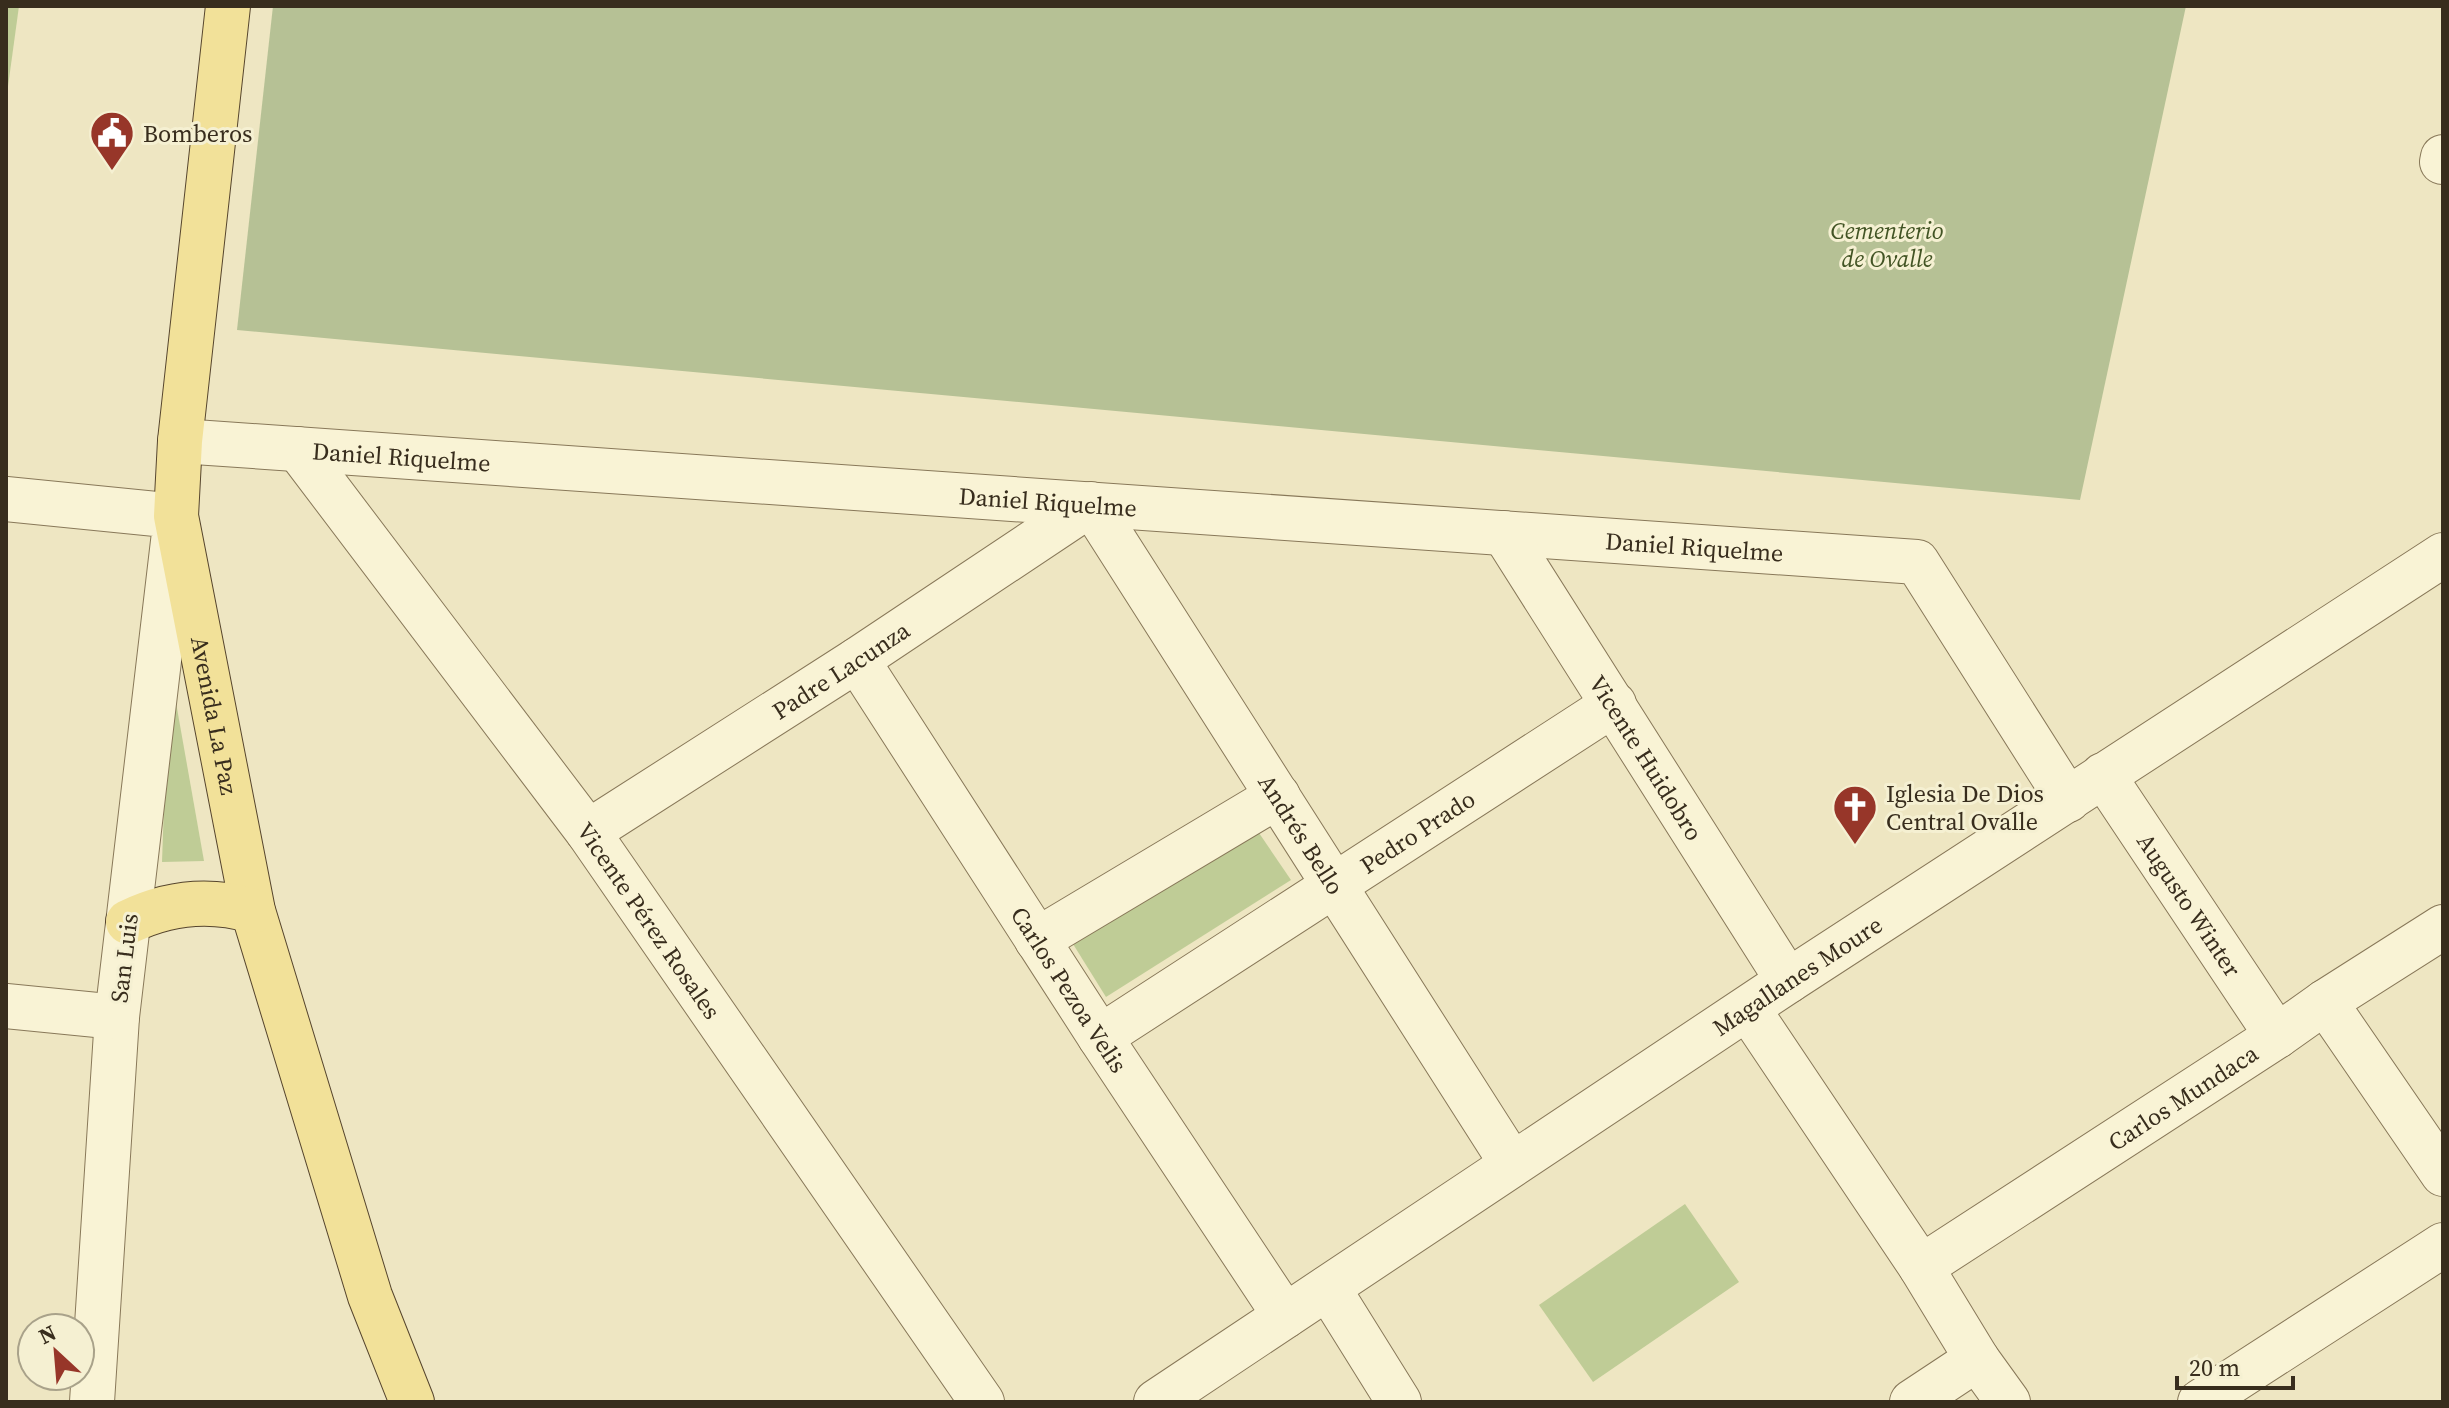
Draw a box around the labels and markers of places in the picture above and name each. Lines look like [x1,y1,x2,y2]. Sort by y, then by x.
public building icon: Bomberos [88,109,136,172]
place label: Bomberos [143,117,253,150]
place label: Iglesia De Dios Central Ovalle [1886,777,2044,838]
church icon: Iglesia De Dios Central Ovalle [1831,783,1879,846]

